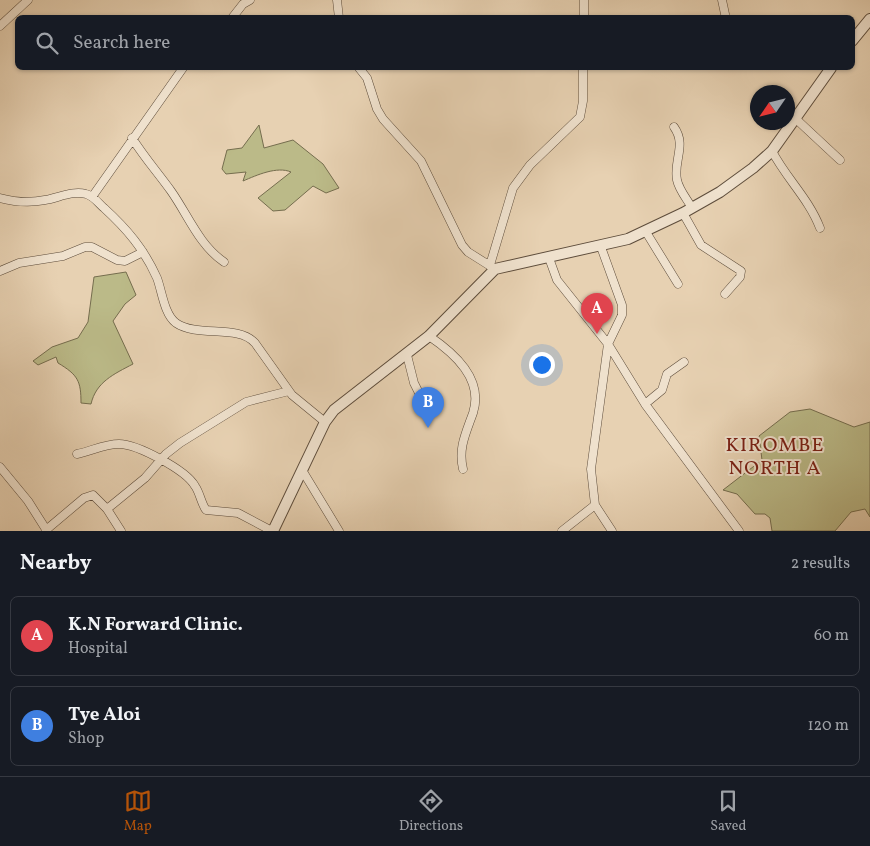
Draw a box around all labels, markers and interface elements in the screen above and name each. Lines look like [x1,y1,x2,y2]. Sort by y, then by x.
search box [15,15,855,70]
icon: search [33,29,61,57]
text: Search here [73,30,170,56]
north arrow [750,85,795,130]
pin: A [581,293,613,334]
your location [529,352,555,378]
pin: B [412,387,444,428]
district label: KIROMBE NORTH A [725,432,825,483]
text: Nearby [20,549,91,578]
text: 2 results [791,553,850,575]
text: K.N Forward Clinic. [68,612,243,638]
text: A [31,625,43,647]
text: 60 m [814,625,849,647]
text: Hospital [68,638,128,660]
text: Tye Aloi [68,702,141,728]
text: B [32,715,42,737]
text: 120 m [807,715,849,737]
text: Shop [68,728,104,750]
tab: Map [124,787,152,836]
tab: Directions [399,787,463,836]
tab: Saved [710,787,746,836]

